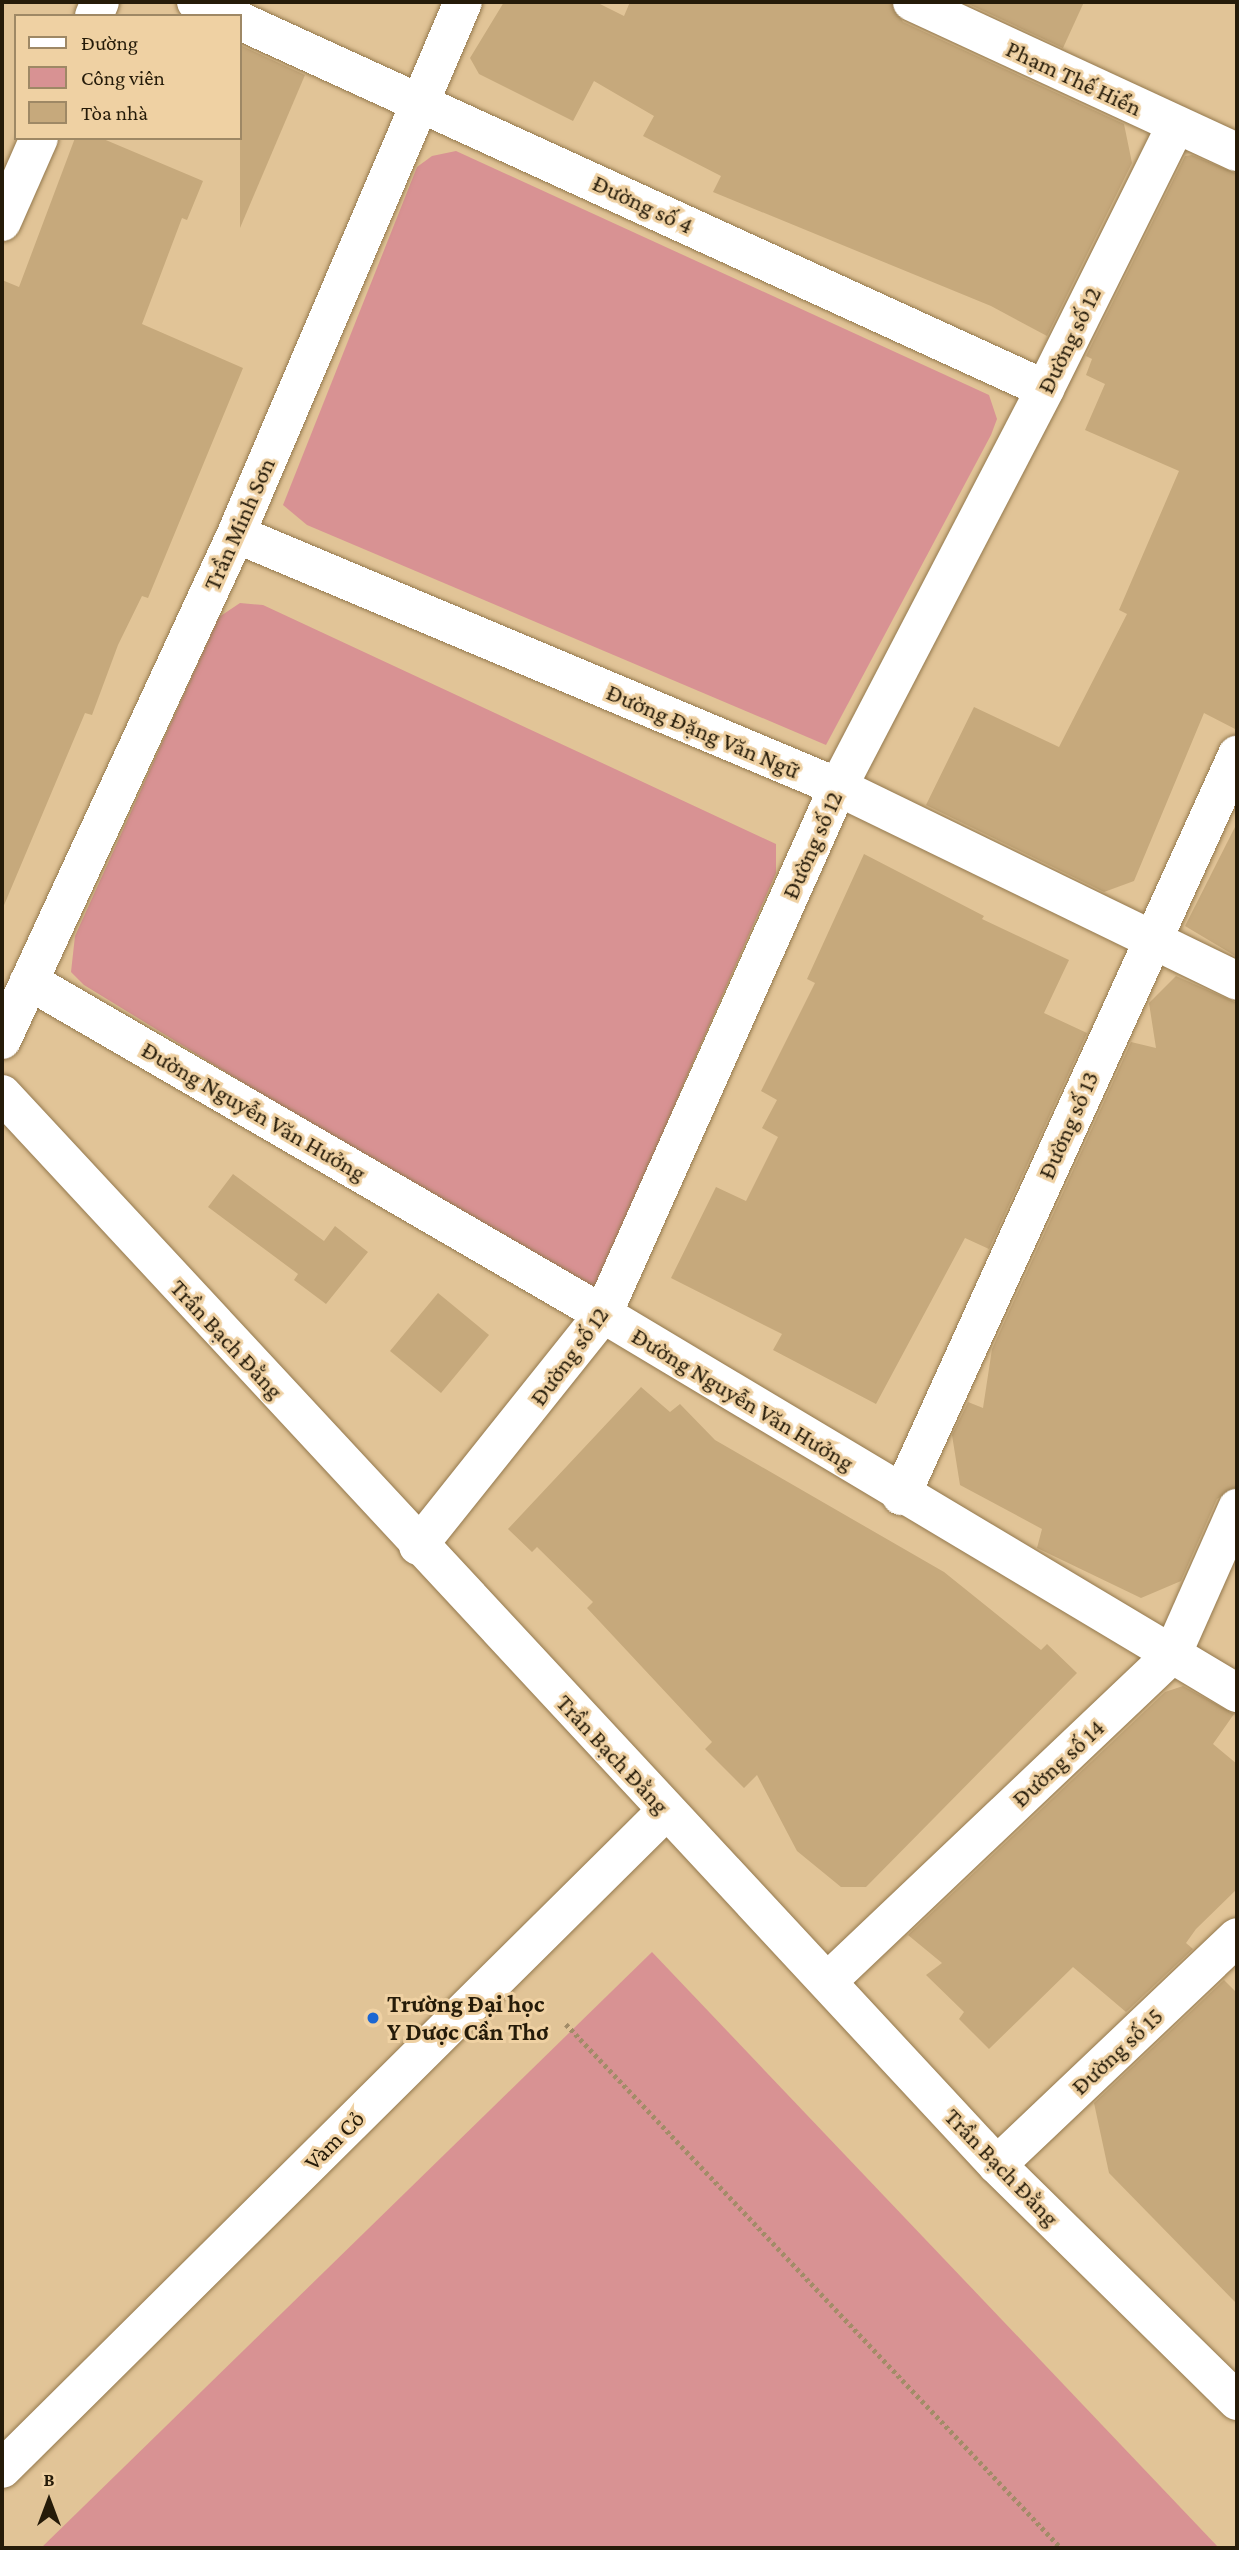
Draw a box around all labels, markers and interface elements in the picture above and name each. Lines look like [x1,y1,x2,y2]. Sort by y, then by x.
legend [14,14,242,140]
text: Đường [81,31,138,55]
street label: Phạm Thế Hiển [1002,34,1146,122]
text: Công viên [81,66,165,90]
text: Tòa nhà [81,101,148,125]
street label: Đường số 4 [588,168,698,240]
street label: Đường số 12 [1031,282,1107,398]
street label: Trần Minh Sơn [197,453,281,595]
street label: Đường Đặng Văn Ngữ [602,677,804,785]
street label: Đường số 12 [775,787,849,903]
street label: Đường Nguyễn Văn Hưởng [137,1035,371,1187]
street label: Đường số 13 [1031,1067,1105,1183]
street label: Trần Bạch Đằng [164,1273,290,1405]
street label: Đường số 12 [524,1301,614,1411]
street label: Đường Nguyễn Văn Hưởng [627,1321,859,1477]
street label: Trần Bạch Đằng [550,1688,676,1820]
street label: Đường số 14 [1006,1713,1110,1813]
place label: Trường Đại học Y Dược Cần Thơ [387,1990,549,2046]
street label: Đường số 15 [1065,2001,1169,2101]
marker: Trường Đại học Y Dược Cần Thơ [365,2010,381,2026]
street label: Trần Bạch Đằng [939,2102,1065,2232]
street label: Vàm Cỏ [298,2104,370,2176]
north arrow [14,2466,84,2536]
text: B [43,2469,55,2490]

